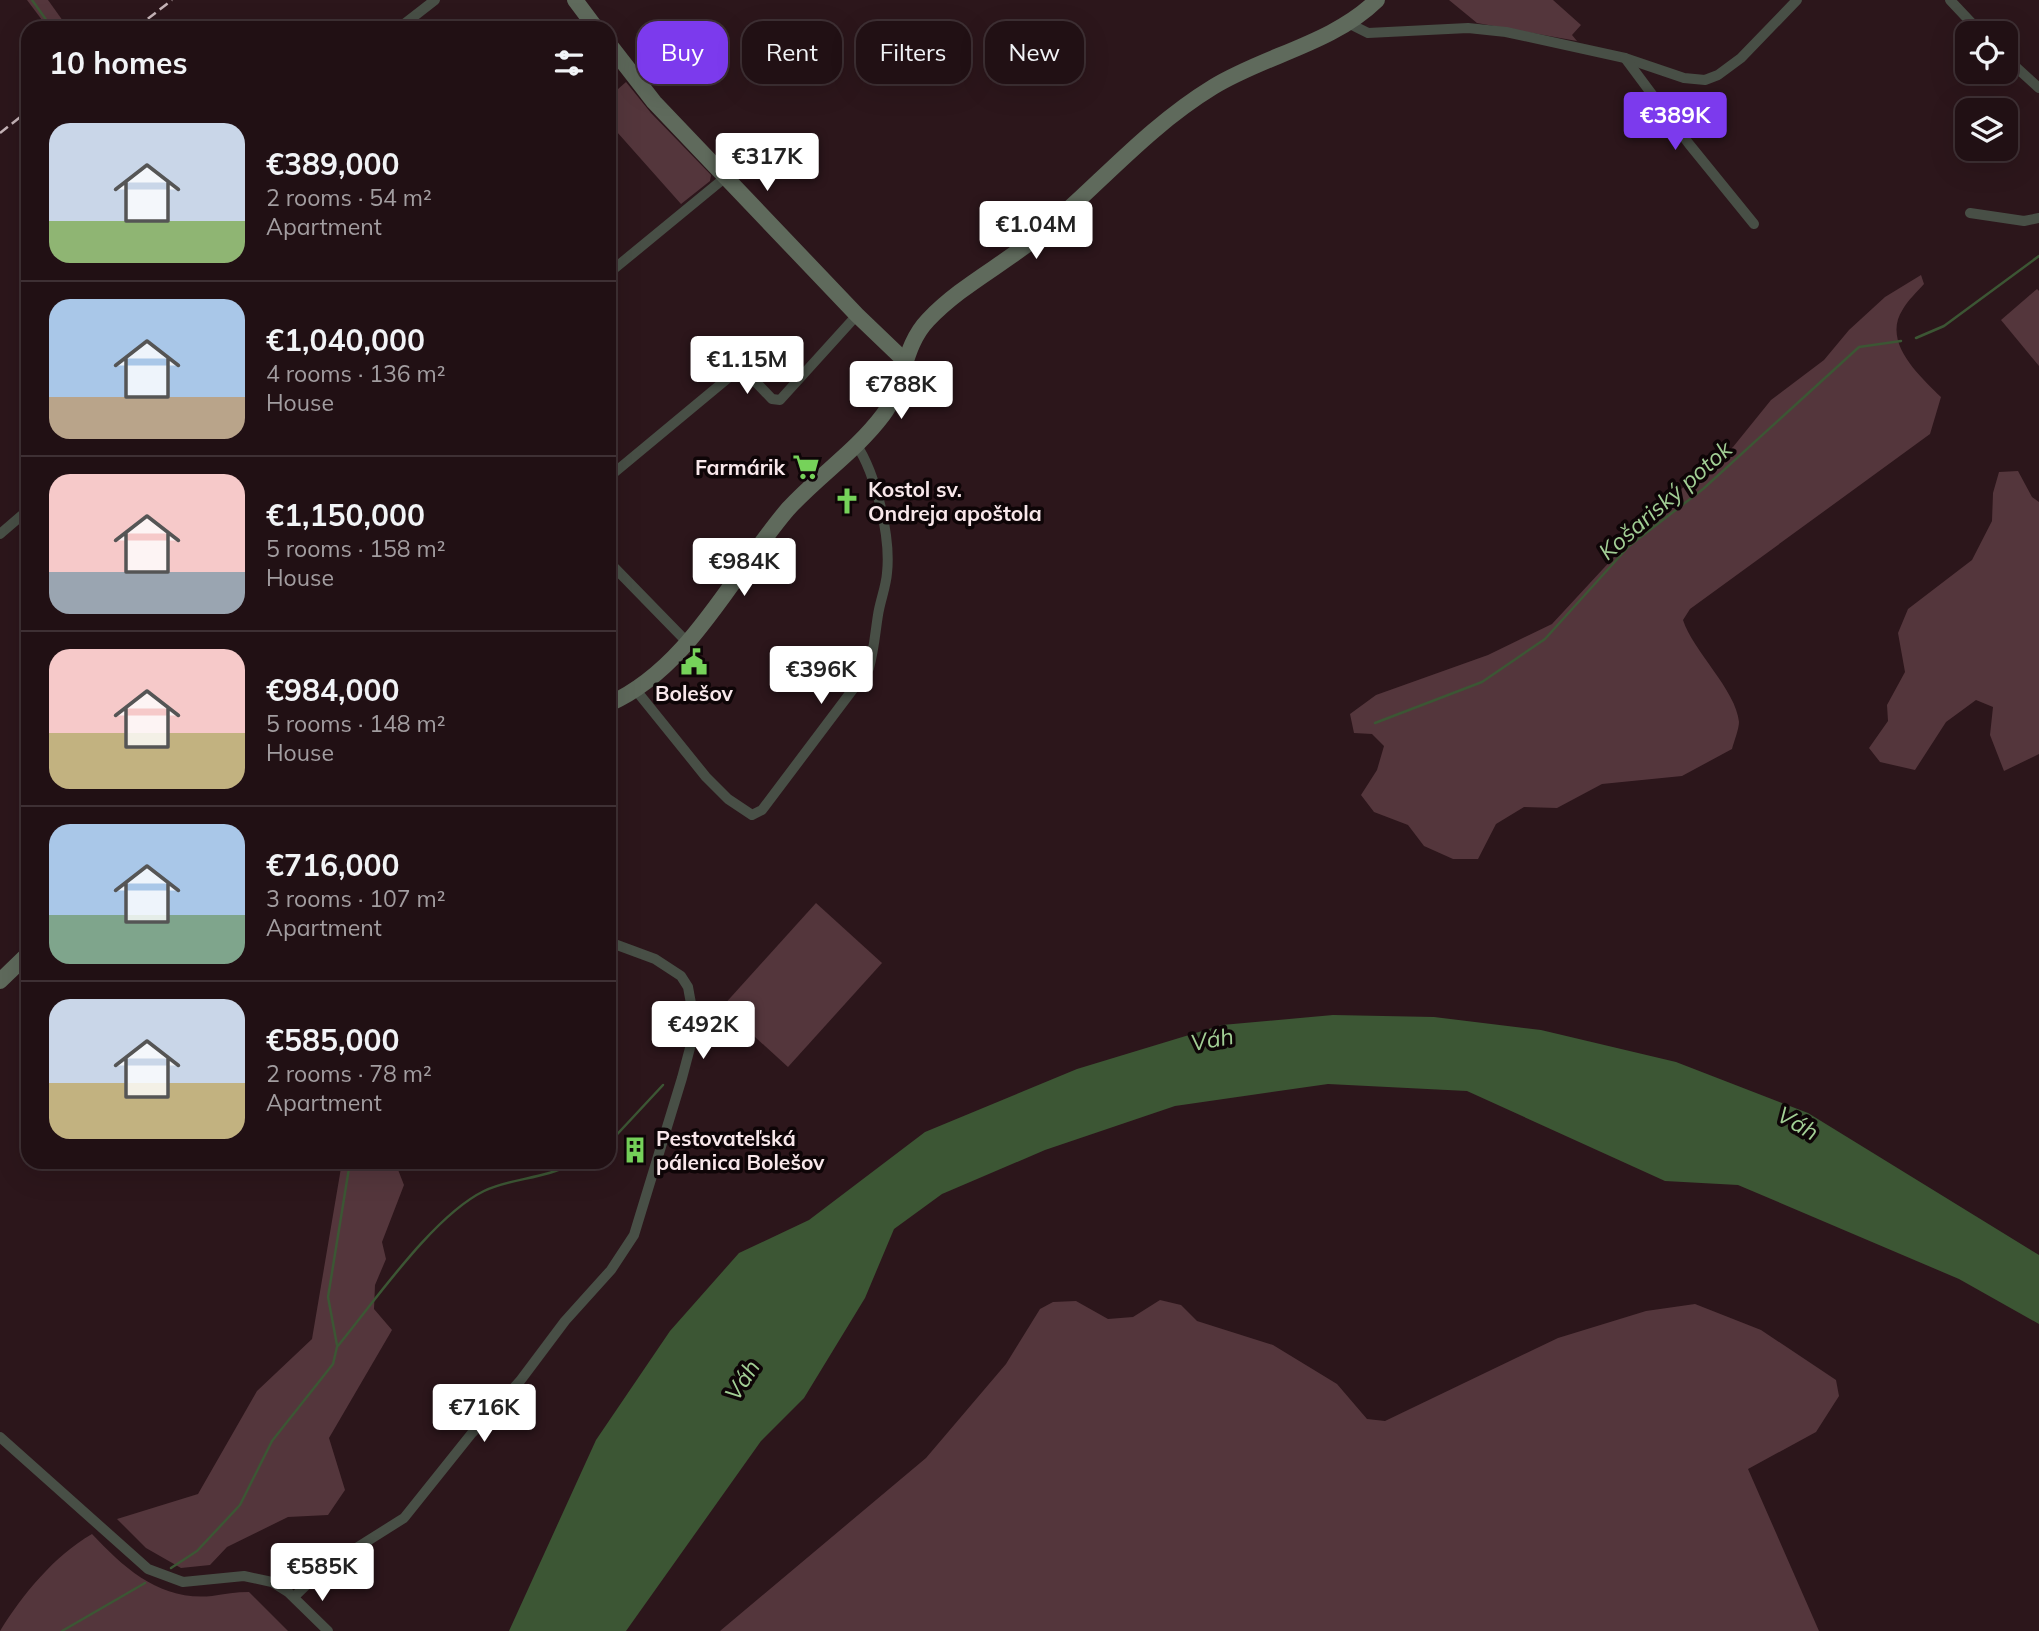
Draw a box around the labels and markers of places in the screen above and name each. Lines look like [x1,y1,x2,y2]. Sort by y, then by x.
pin: €389K [1626,92,1724,152]
pin: €317K [718,134,816,193]
pin: €1.04M [979,202,1093,261]
pin: €1.15M [690,336,804,396]
pin: €788K [852,362,950,421]
supermarket icon: Farmárik [791,452,821,482]
place label: Farmárik [695,454,785,480]
place label: Kostol sv. Ondreja apoštola [868,476,1042,526]
church icon: Kostol sv. Ondreja apoštola [832,486,862,516]
pin: €984K [695,538,793,598]
pin: €396K [772,646,870,706]
public building icon: Bolešov [679,647,709,677]
place label: Bolešov [655,680,734,706]
pin: €492K [654,1002,752,1061]
place label: Pestovateľská pálenica Bolešov [656,1125,825,1175]
building icon: Pestovateľská pálenica Bolešov [620,1135,650,1165]
pin: €716K [435,1384,533,1444]
pin: €585K [273,1544,371,1603]

